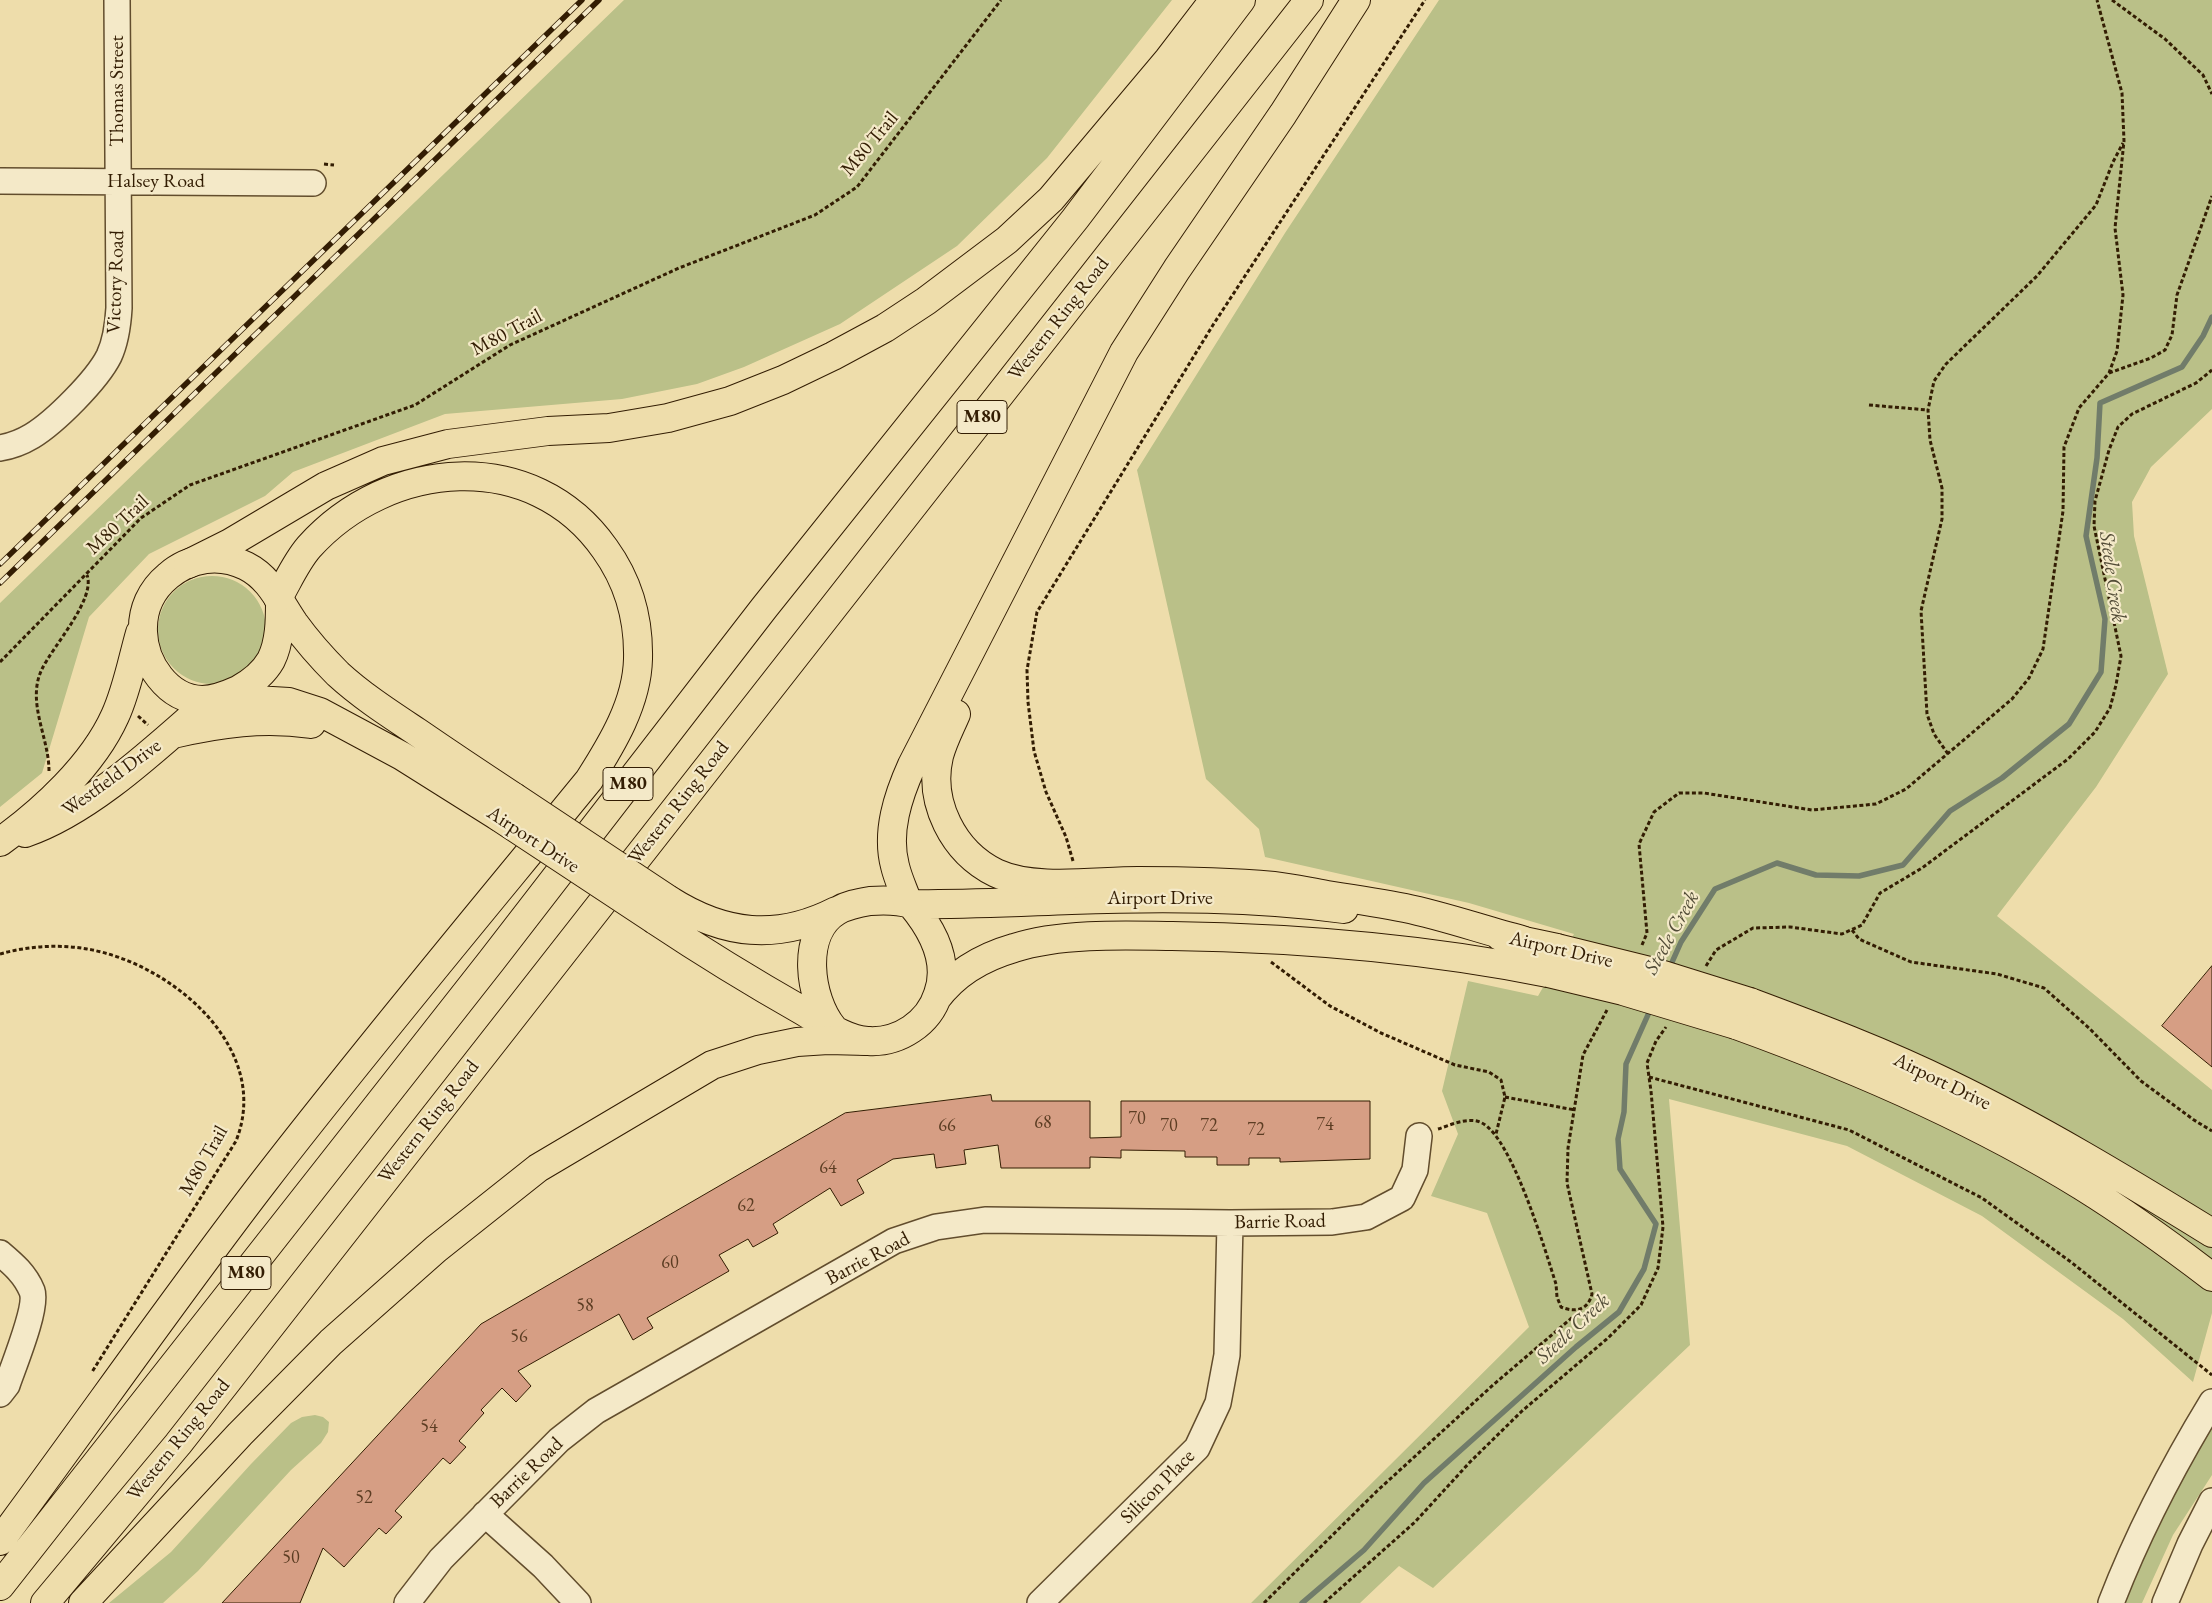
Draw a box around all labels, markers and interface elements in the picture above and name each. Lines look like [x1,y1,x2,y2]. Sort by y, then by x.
street label: Thomas Street [106,35,130,147]
street label: M80 Trail [836,107,904,181]
street label: Halsey Road [107,170,205,194]
street label: Victory Road [102,230,130,334]
street label: Western Ring Road [1003,252,1115,386]
street label: M80 Trail [467,304,547,362]
road number: M80 [957,401,1007,434]
street label: M80 Trail [82,490,154,560]
water label: Steele Creek [2093,530,2131,624]
street label: Westfield Drive [58,734,166,822]
street label: Western Ring Road [623,736,735,870]
road number: M80 [603,768,653,801]
street label: Airport Drive [482,801,584,879]
street label: Airport Drive [1107,887,1213,911]
water label: Steele Creek [1639,887,1705,979]
street label: Airport Drive [1507,926,1615,974]
street label: Airport Drive [1889,1048,1995,1116]
street label: Western Ring Road [373,1055,485,1189]
house number: 70 [1128,1108,1146,1130]
house number: 68 [1034,1112,1052,1134]
house number: 74 [1316,1114,1334,1136]
house number: 66 [938,1115,956,1137]
house number: 70 [1160,1115,1178,1137]
house number: 72 [1200,1115,1218,1137]
house number: 72 [1247,1119,1265,1141]
street label: M80 Trail [174,1122,234,1200]
house number: 64 [819,1157,837,1179]
house number: 62 [737,1195,755,1217]
street label: Barrie Road [1234,1209,1326,1235]
street label: Barrie Road [822,1227,914,1291]
house number: 60 [661,1252,679,1274]
road number: M80 [221,1256,271,1290]
water label: Steele Creek [1531,1289,1615,1369]
house number: 58 [576,1295,594,1317]
house number: 56 [510,1326,528,1348]
street label: Western Ring Road [122,1374,236,1506]
house number: 54 [420,1416,438,1438]
street label: Barrie Road [486,1433,568,1513]
street label: Silicon Place [1116,1445,1200,1529]
house number: 52 [355,1487,373,1509]
house number: 50 [282,1547,300,1569]

